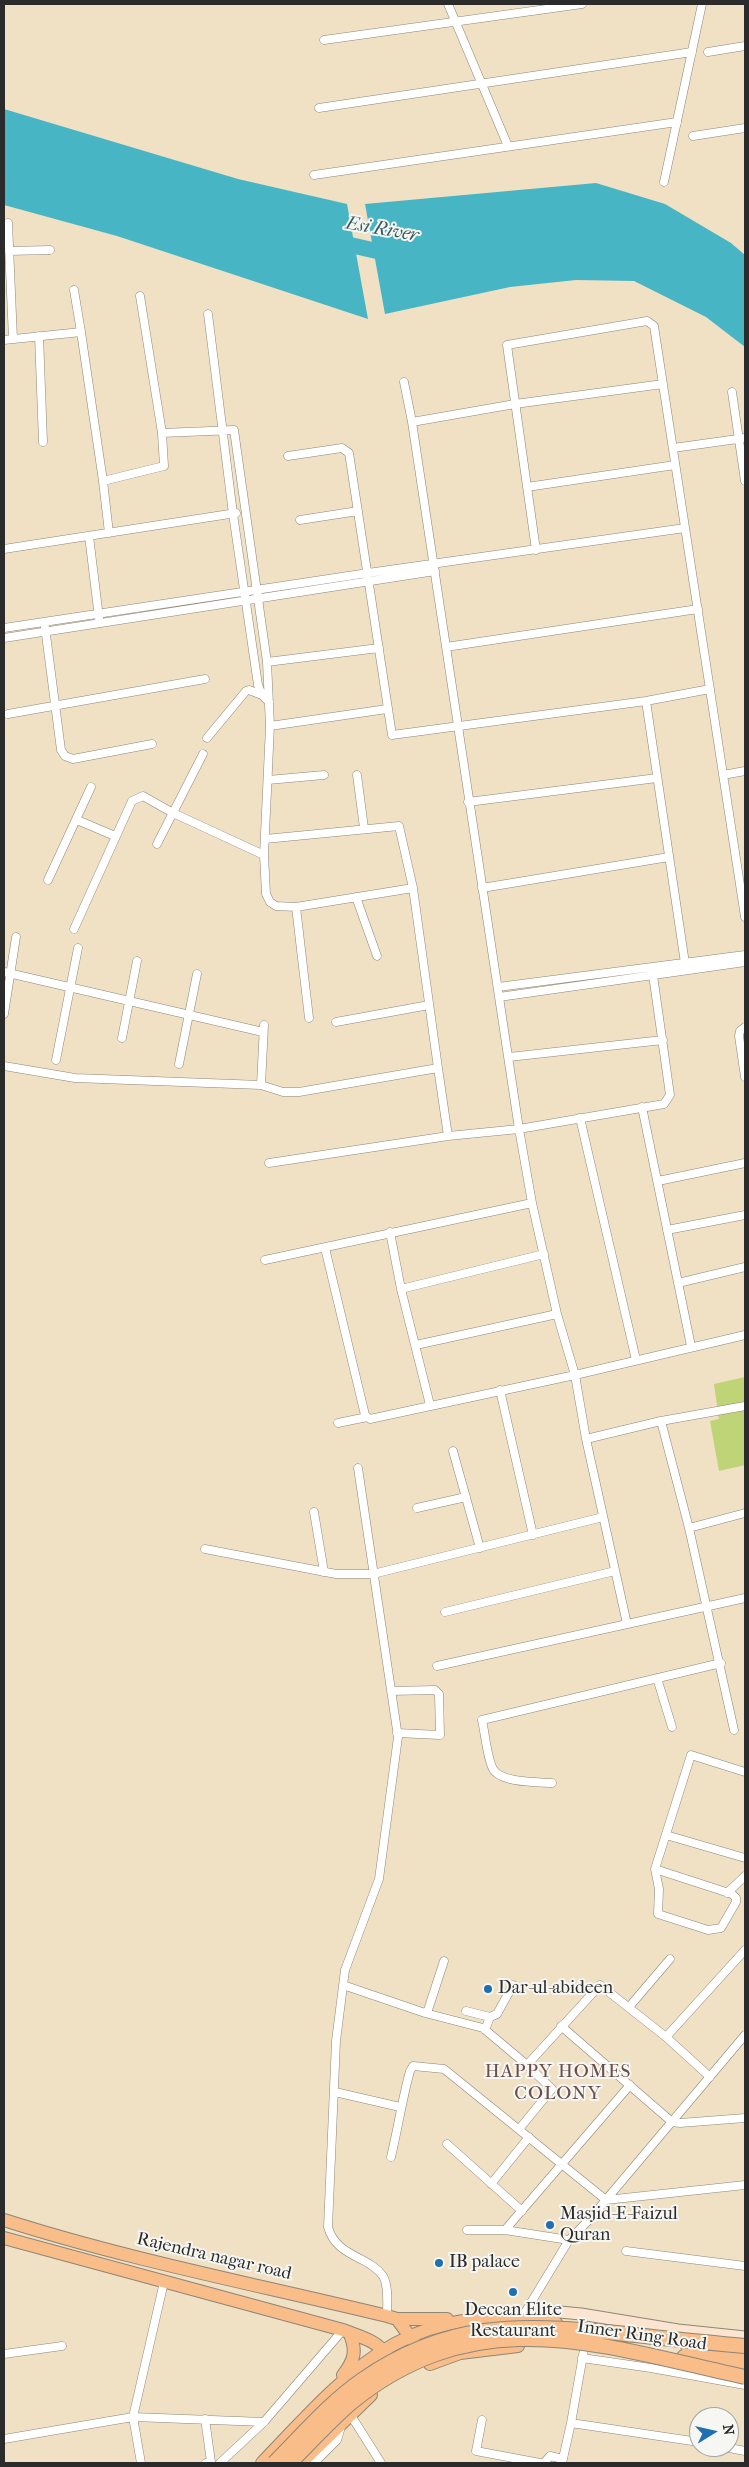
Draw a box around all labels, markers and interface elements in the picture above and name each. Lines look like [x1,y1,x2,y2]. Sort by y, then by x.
water label: Esi River [344,212,420,248]
place label: Dar-ul-abideen [498,1978,613,2000]
marker: Dar-ul-abideen [482,1983,494,1995]
district label: HAPPY HOMES COLONY [483,2061,633,2105]
place label: Masjid-E-Faizul Quran [560,2204,678,2246]
marker: Masjid-E-Faizul Quran [544,2219,556,2231]
street label: Rajendra nagar road [135,2229,293,2285]
place label: IB palace [449,2252,520,2274]
marker: IB palace [433,2257,445,2269]
marker: Deccan Elite Restaurant [507,2286,519,2298]
place label: Deccan Elite Restaurant [464,2300,562,2342]
street label: Inner Ring Road [576,2316,708,2356]
north arrow [689,2407,739,2457]
text: N [719,2423,738,2436]

